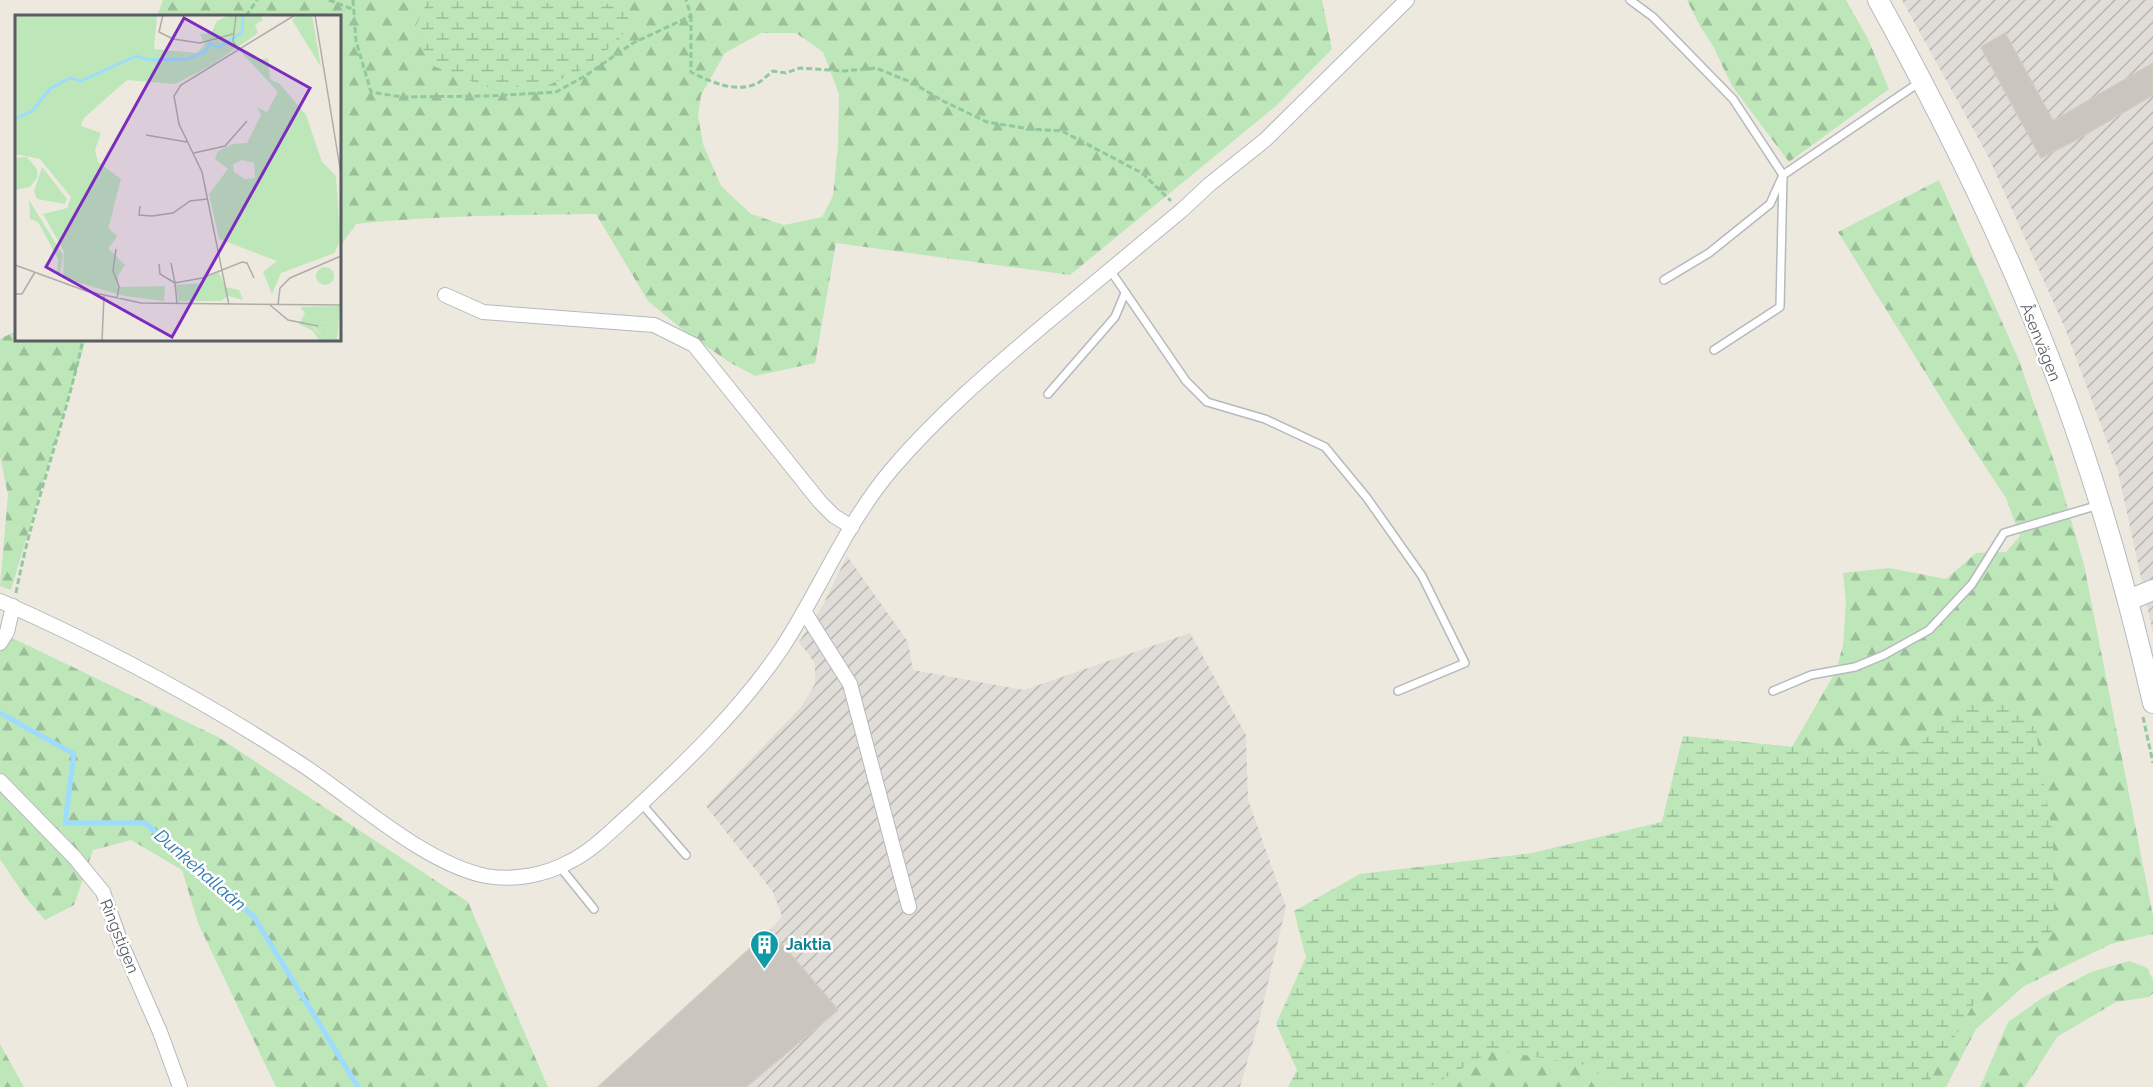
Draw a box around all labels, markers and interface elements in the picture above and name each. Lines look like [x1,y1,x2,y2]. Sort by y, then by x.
inset map [15,15,340,340]
street label: Åsenvägen [2016,300,2066,384]
water label: Dunkehallaån [150,824,250,915]
street label: Ringstigen [96,896,143,976]
building icon: Jaktia [749,928,781,970]
place label: Jaktia [786,935,831,954]

